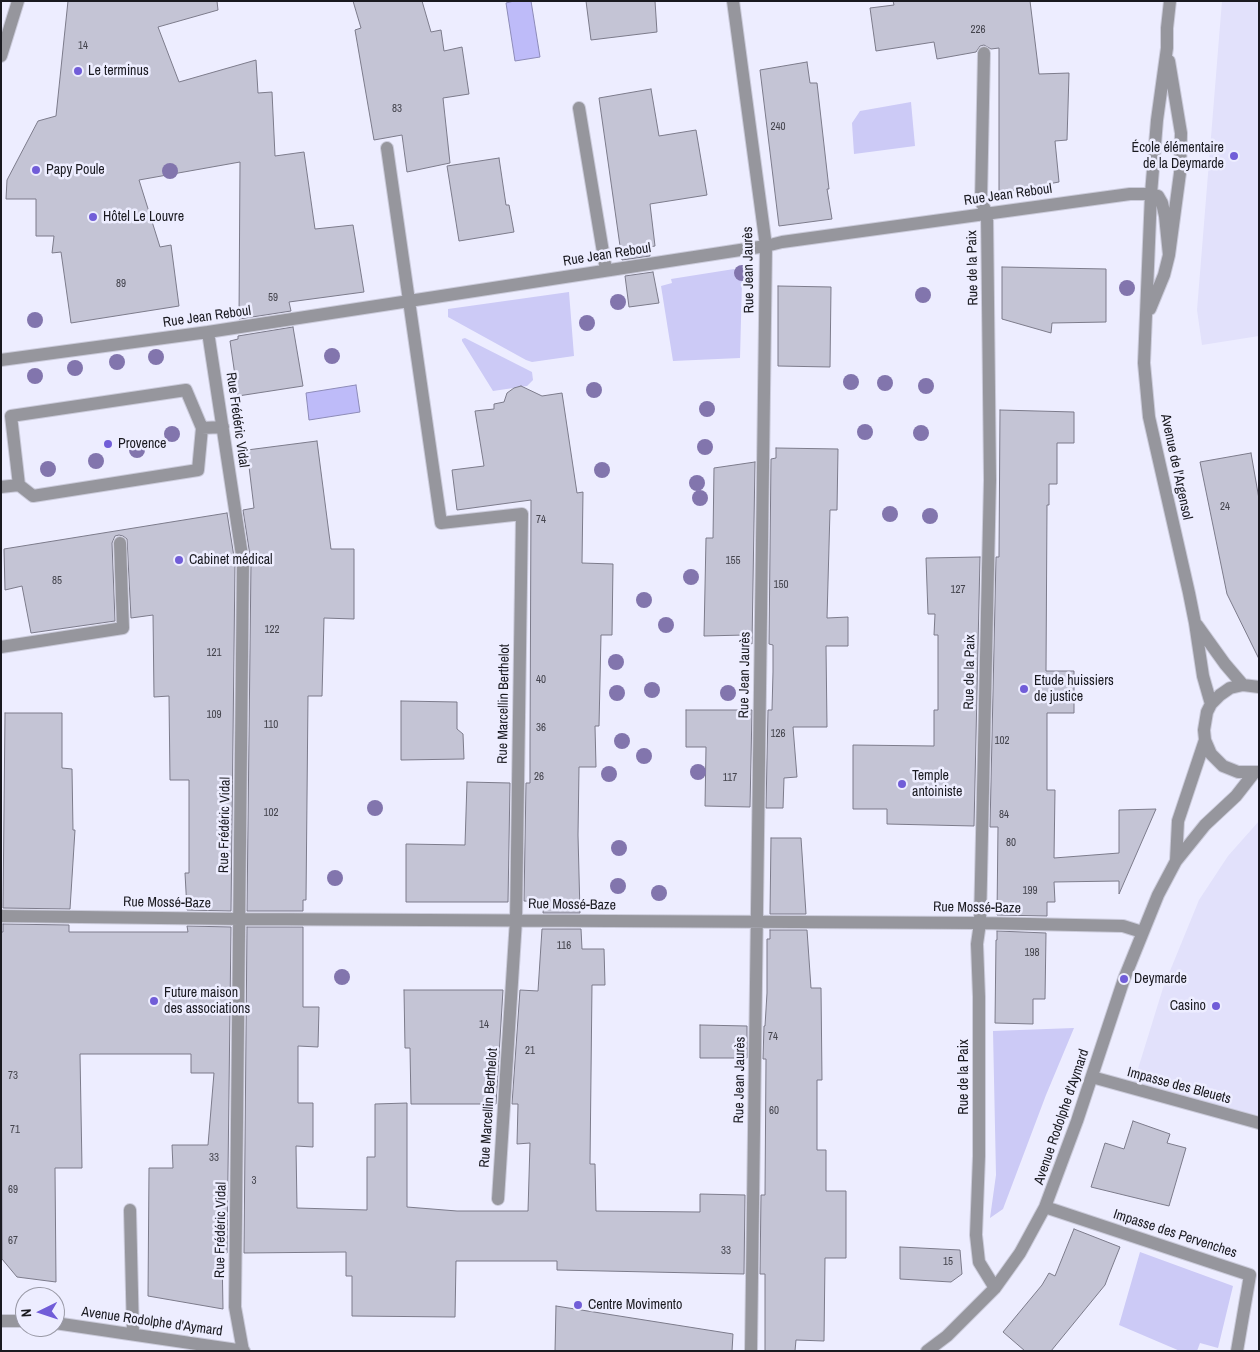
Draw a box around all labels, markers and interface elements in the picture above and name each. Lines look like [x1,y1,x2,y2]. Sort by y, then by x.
house number: 226 [970,23,986,37]
house number: 14 [78,39,88,53]
place label: Le terminus [88,63,149,79]
marker: Le terminus [72,65,84,77]
house number: 83 [392,102,402,116]
house number: 240 [770,120,786,134]
place label: École élémentaire de la Deymarde [1131,140,1224,172]
marker: École élémentaire de la Deymarde [1228,150,1240,162]
place label: Papy Poule [46,162,105,178]
marker: Papy Poule [30,164,42,176]
street label: Rue Jean Reboul [963,181,1053,209]
place label: Hôtel Le Louvre [103,209,184,225]
marker: Hôtel Le Louvre [87,211,99,223]
street label: Rue Jean Jaurès [740,226,758,314]
street label: Rue de la Paix [964,230,982,306]
street label: Rue Jean Reboul [562,240,652,270]
house number: 89 [116,277,126,291]
house number: 59 [268,291,278,305]
street label: Rue Jean Reboul [162,303,252,331]
street label: Rue Frédéric Vidal [222,371,252,469]
street label: Avenue de l'Argensol [1157,412,1195,522]
place label: Provence [118,436,166,452]
marker: Provence [102,438,114,450]
house number: 24 [1220,500,1230,514]
house number: 74 [536,513,546,527]
place label: Cabinet médical [189,552,273,568]
marker: Cabinet médical [173,554,185,566]
house number: 155 [725,554,741,568]
house number: 85 [52,574,62,588]
house number: 150 [773,578,789,592]
house number: 127 [950,583,966,597]
house number: 122 [264,623,280,637]
street label: Rue Jean Jaurès [736,631,754,719]
street label: Rue de la Paix [961,634,979,710]
street label: Rue Marcellin Berthelot [495,644,513,764]
house number: 121 [206,646,222,660]
house number: 40 [536,673,546,687]
place label: Etude huissiers de justice [1034,673,1114,706]
marker: Etude huissiers de justice [1018,683,1030,695]
house number: 109 [206,708,222,722]
house number: 110 [264,718,278,732]
house number: 36 [536,721,546,735]
house number: 126 [770,727,786,741]
house number: 102 [994,734,1010,748]
place label: Temple antoiniste [912,768,962,800]
house number: 26 [534,770,544,784]
house number: 117 [723,771,737,785]
street label: Rue Frédéric Vidal [216,777,234,873]
marker: Temple antoiniste [896,778,908,790]
house number: 102 [263,806,279,820]
house number: 84 [999,808,1009,822]
house number: 80 [1006,836,1016,850]
house number: 199 [1022,884,1038,898]
street label: Rue Mossé-Baze [123,894,211,912]
street label: Rue Mossé-Baze [528,896,616,914]
street label: Rue Mossé-Baze [933,899,1021,917]
house number: 116 [557,939,571,953]
house number: 198 [1024,946,1040,960]
place label: Deymarde [1134,971,1187,987]
marker: Deymarde [1118,973,1130,985]
place label: Future maison des associations [164,985,250,1018]
marker: Future maison des associations [148,995,160,1007]
place label: Casino [1170,998,1206,1014]
marker: Casino [1210,1000,1222,1012]
house number: 14 [479,1018,489,1032]
house number: 74 [768,1030,778,1044]
street label: Rue Jean Jaurès [731,1036,749,1124]
street label: Rue de la Paix [956,1039,972,1115]
house number: 21 [525,1044,535,1058]
street label: Avenue Rodolphe d'Aymard [1031,1047,1093,1187]
street label: Rue Marcellin Berthelot [476,1048,502,1168]
street label: Impasse des Bleuets [1125,1064,1233,1108]
house number: 73 [8,1069,18,1083]
house number: 60 [769,1104,779,1118]
house number: 71 [10,1123,20,1137]
house number: 33 [209,1151,219,1165]
house number: 3 [251,1174,257,1188]
street label: Rue Frédéric Vidal [212,1182,230,1278]
house number: 69 [8,1183,18,1197]
street label: Impasse des Pervenches [1111,1206,1239,1262]
house number: 67 [8,1234,18,1248]
house number: 33 [721,1244,731,1258]
house number: 15 [943,1255,953,1269]
north arrow [15,1287,65,1337]
place label: Centre Movimento [588,1297,682,1313]
marker: Centre Movimento [572,1299,584,1311]
street label: Avenue Rodolphe d'Aymard [80,1304,224,1340]
text: N [17,1308,35,1318]

